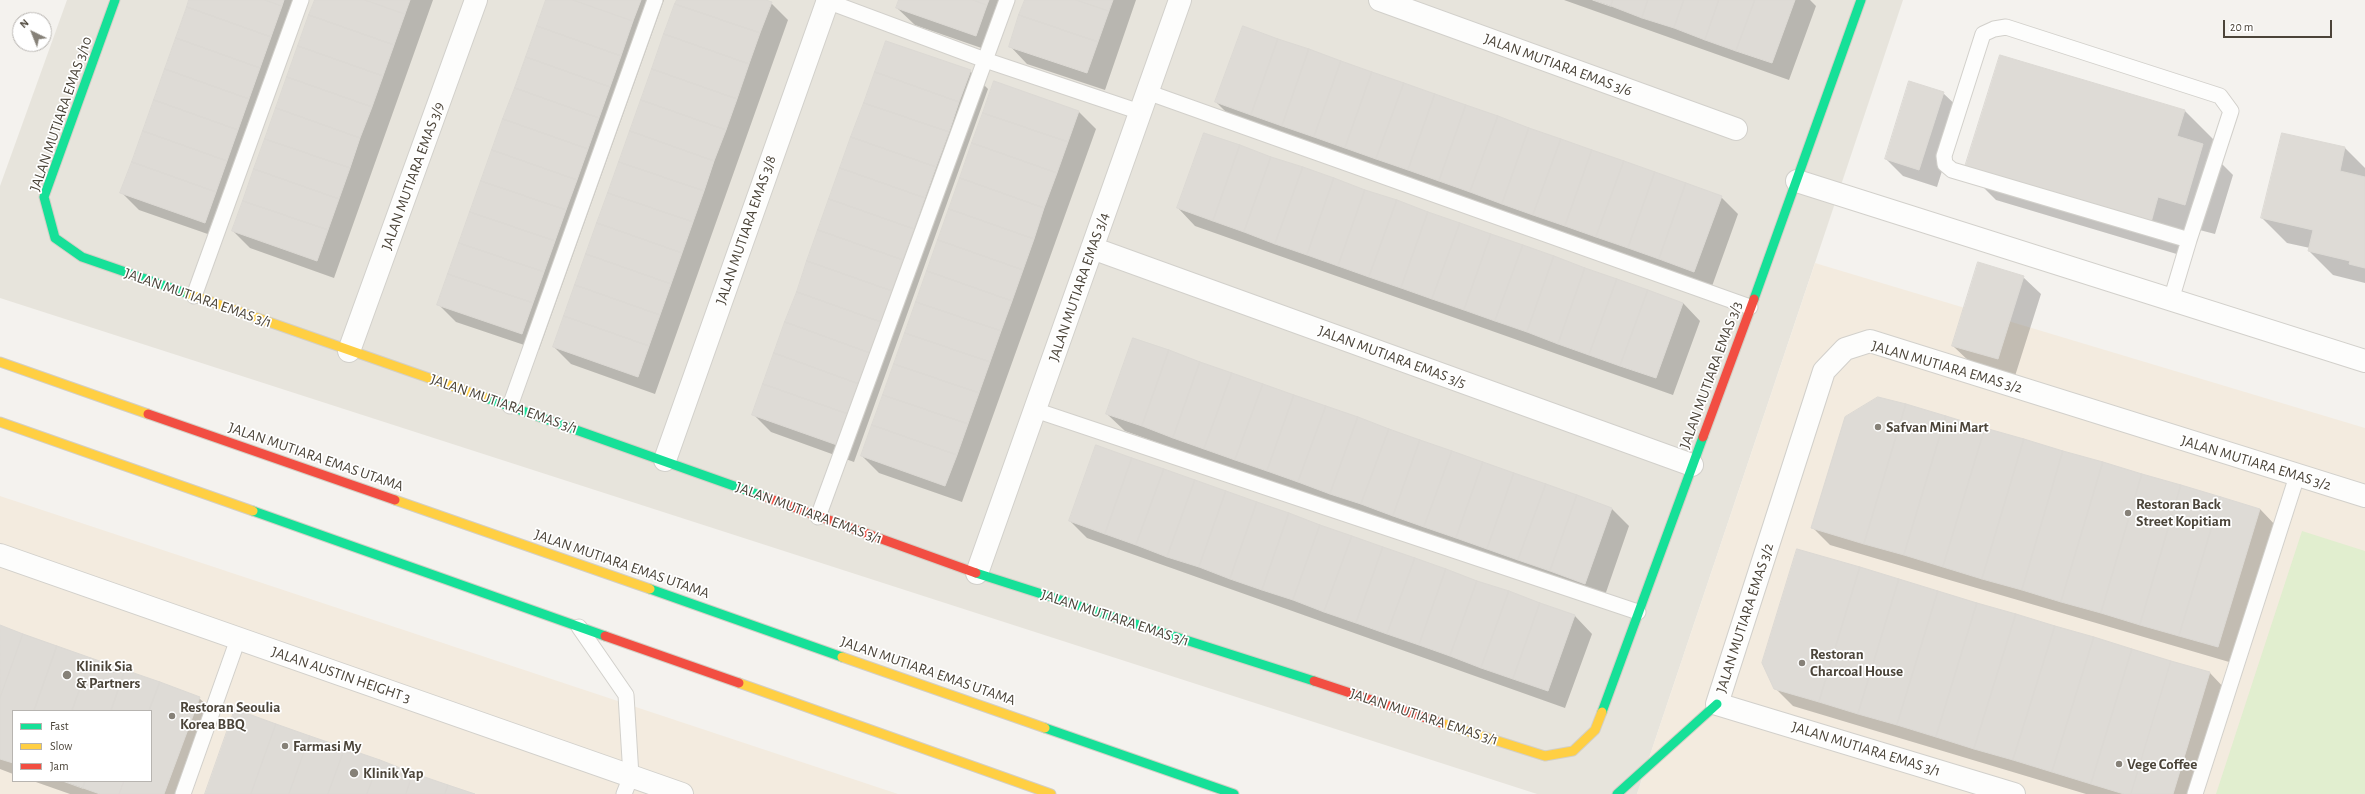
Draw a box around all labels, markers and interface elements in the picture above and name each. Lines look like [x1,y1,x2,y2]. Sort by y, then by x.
north arrow [12,12,52,52]
scale bar [2225,12,2334,38]
text: N [18,17,31,30]
text: 20 m [2230,21,2253,33]
street label: JALAN MUTIARA EMAS 3/6 [1481,30,1635,100]
street label: JALAN MUTIARA EMAS 3/10 [26,34,96,194]
street label: JALAN MUTIARA EMAS 3/9 [378,99,448,253]
street label: JALAN MUTIARA EMAS 3/8 [712,153,780,307]
street label: JALAN MUTIARA EMAS 3/4 [1045,210,1113,364]
street label: JALAN MUTIARA EMAS 3/1 [122,264,274,332]
street label: JALAN MUTIARA EMAS 3/3 [1676,299,1746,451]
street label: JALAN MUTIARA EMAS 3/5 [1316,322,1468,392]
street label: JALAN MUTIARA EMAS 3/2 [1869,337,2025,397]
street label: JALAN MUTIARA EMAS 3/1 [428,370,580,438]
place label: Safvan Mini Mart [1886,418,1989,436]
street label: JALAN MUTIARA EMAS UTAMA [226,419,406,495]
marker: Safvan Mini Mart [1873,422,1883,432]
street label: JALAN MUTIARA EMAS 3/2 [2179,432,2333,494]
street label: JALAN MUTIARA EMAS 3/1 [733,478,885,548]
place label: Restoran Back Street Kopitiam [2136,495,2231,530]
marker: Restoran Back Street Kopitiam [2123,508,2133,518]
street label: JALAN MUTIARA EMAS UTAMA [532,526,712,602]
street label: JALAN MUTIARA EMAS 3/2 [1712,541,1778,695]
street label: JALAN MUTIARA EMAS 3/1 [1039,586,1191,650]
street label: JALAN MUTIARA EMAS UTAMA [838,633,1018,709]
street label: JALAN AUSTIN HEIGHT 3 [269,643,413,707]
place label: Restoran Charcoal House [1810,645,1903,680]
place label: Klinik Sia & Partners [76,657,140,692]
marker: Restoran Charcoal House [1797,658,1807,668]
marker: Klinik Sia & Partners [61,669,73,681]
street label: JALAN MUTIARA EMAS 3/1 [1348,685,1500,749]
place label: Restoran Seoulia Korea BBQ [180,698,280,733]
legend [12,710,152,782]
marker: Restoran Seoulia Korea BBQ [167,711,177,721]
street label: JALAN MUTIARA EMAS 3/1 [1789,718,1943,780]
text: Fast [50,720,69,732]
place label: Farmasi My [293,737,361,755]
text: Slow [50,740,72,752]
marker: Farmasi My [280,741,290,751]
place label: Vege Coffee [2127,755,2197,773]
marker: Vege Coffee [2114,759,2124,769]
text: Jam [50,760,69,772]
place label: Klinik Yap [363,764,424,782]
marker: Klinik Yap [348,767,360,779]

